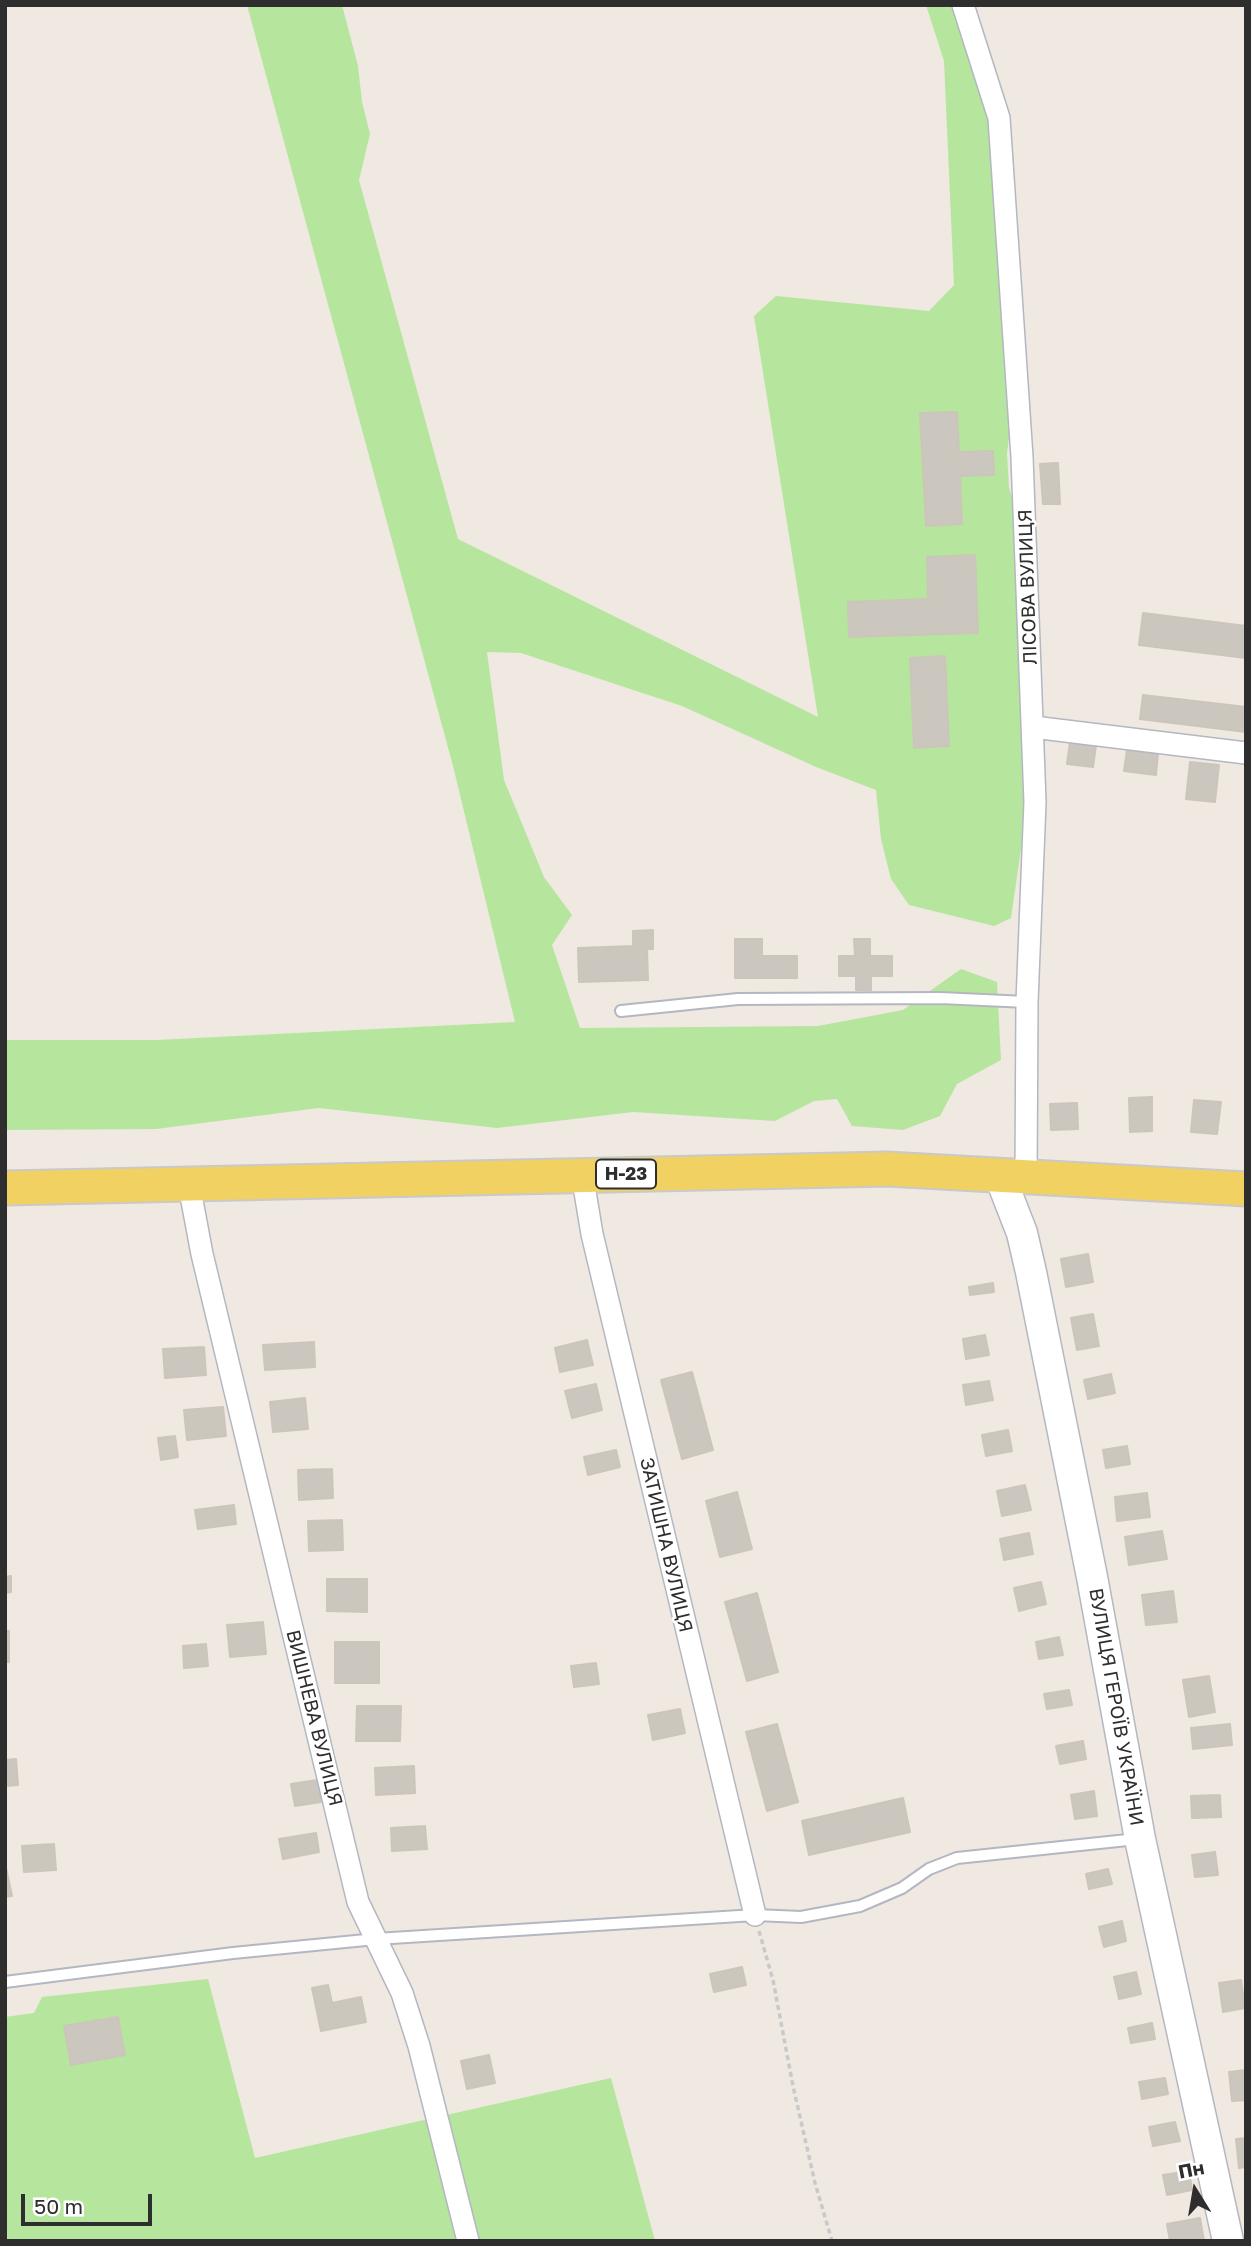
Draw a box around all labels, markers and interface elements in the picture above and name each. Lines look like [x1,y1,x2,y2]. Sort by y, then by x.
street label: ЛІСОВА ВУЛИЦЯ [1014,509,1042,665]
road number: Н-23 [596,1160,656,1189]
street label: ЗАТИШНА ВУЛИЦЯ [635,1455,697,1635]
street label: ВУЛИЦЯ ГЕРОЇВ УКРАЇНИ [1084,1586,1148,1828]
street label: ВИШНЕВА ВУЛИЦЯ [281,1628,347,1808]
north arrow [1160,2155,1230,2225]
text: Пн [1176,2155,1206,2183]
scale bar [24,2180,156,2224]
text: 50 m [34,2193,83,2219]

